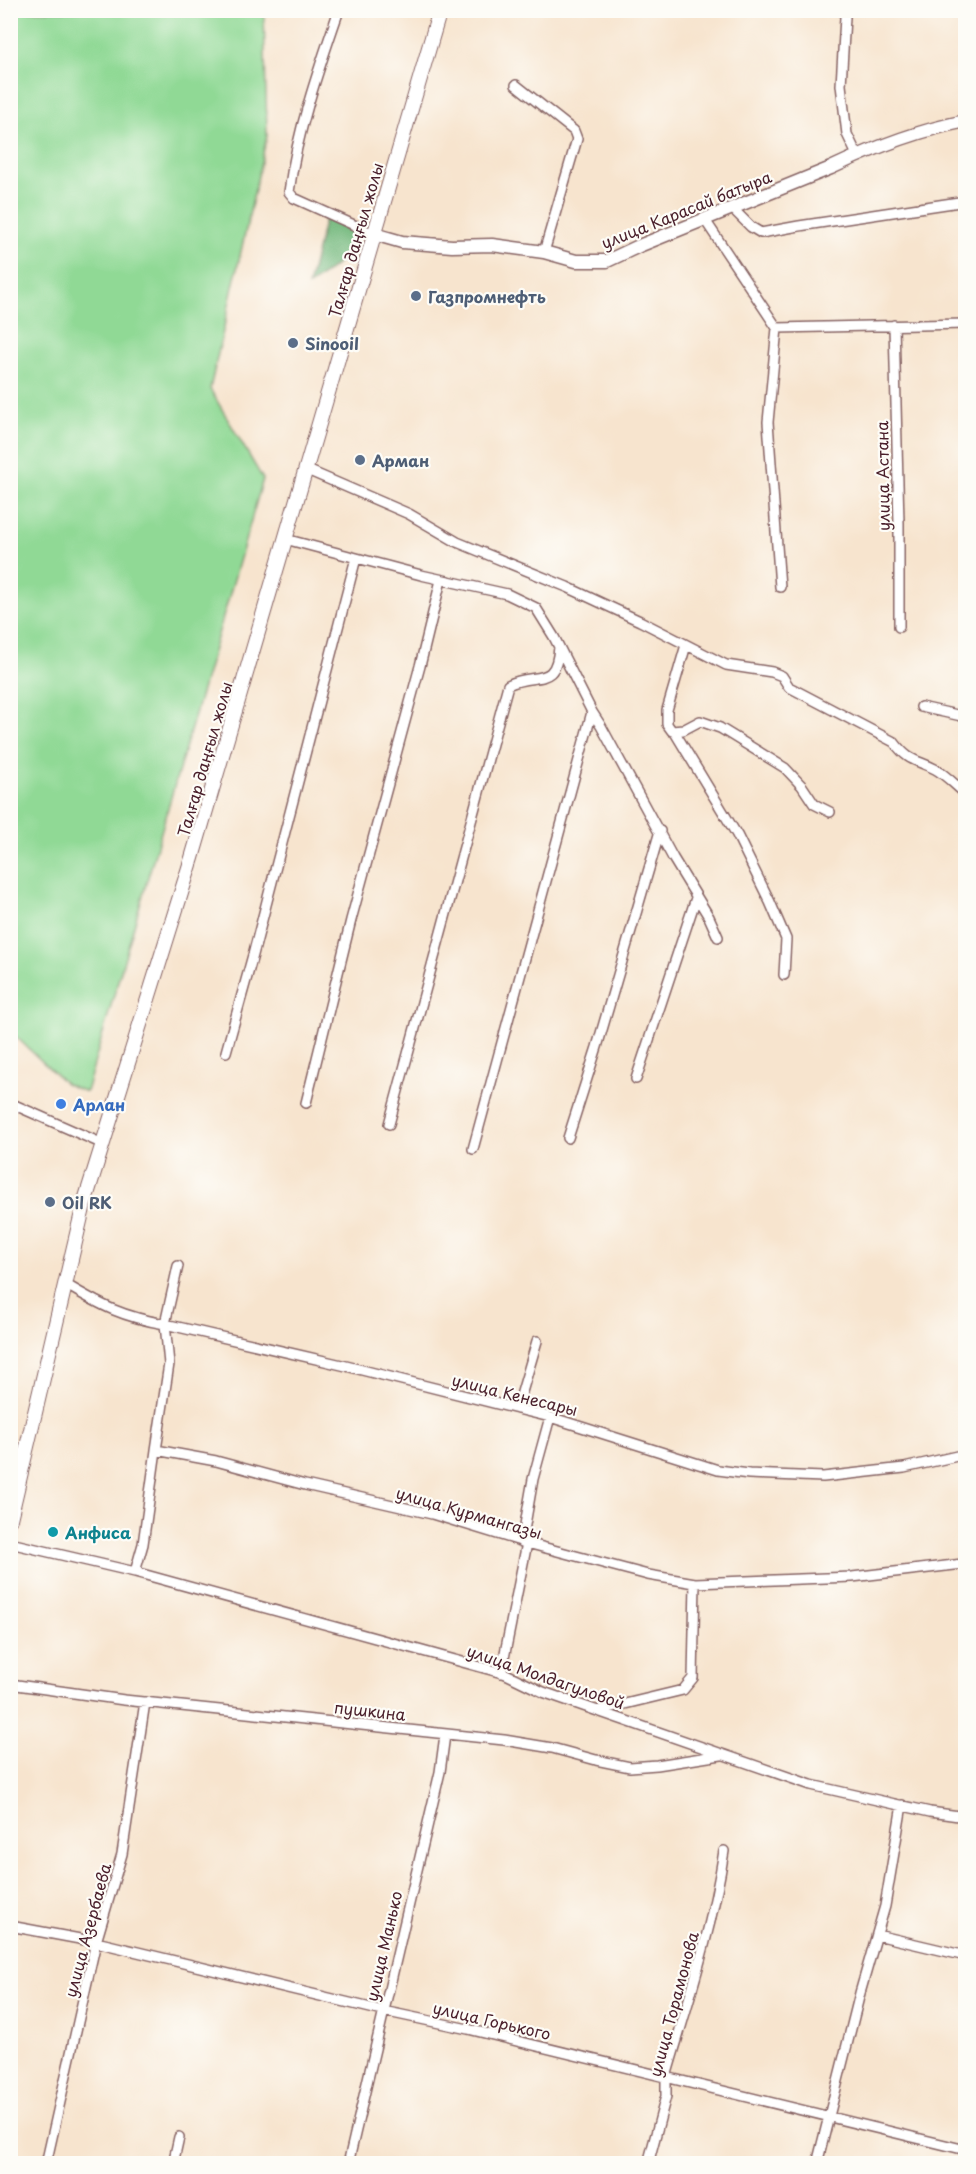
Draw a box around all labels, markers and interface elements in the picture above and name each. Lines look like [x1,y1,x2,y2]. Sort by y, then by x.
street label: Талғар даңғыл жолы [321,160,389,320]
street label: улица Карасай батыра [597,164,775,254]
place label: Газпромнефть [428,284,546,308]
marker: Газпромнефть [409,289,423,303]
place label: Sinooil [305,331,359,355]
marker: Sinooil [286,336,300,350]
street label: улица Астана [869,421,895,531]
place label: Арман [372,448,429,472]
marker: Арман [353,453,367,467]
street label: Талғар даңғыл жолы [170,679,238,839]
place label: Арлан [72,1092,125,1116]
marker: Арлан [54,1097,68,1111]
place label: Oil RK [62,1190,112,1214]
marker: Oil RK [43,1195,57,1209]
street label: улица Кенесары [450,1367,580,1421]
street label: улица Курмангазы [393,1480,545,1544]
place label: Анфиса [64,1520,131,1544]
marker: Анфиса [46,1525,60,1539]
street label: улица Молдагуловой [464,1638,628,1714]
street label: пушкина [333,1694,407,1726]
street label: улица Азербаева [58,1860,116,2000]
street label: улица Манько [359,1888,407,2004]
street label: улица Торамонова [642,1929,704,2079]
street label: улица Горького [431,1995,553,2045]

